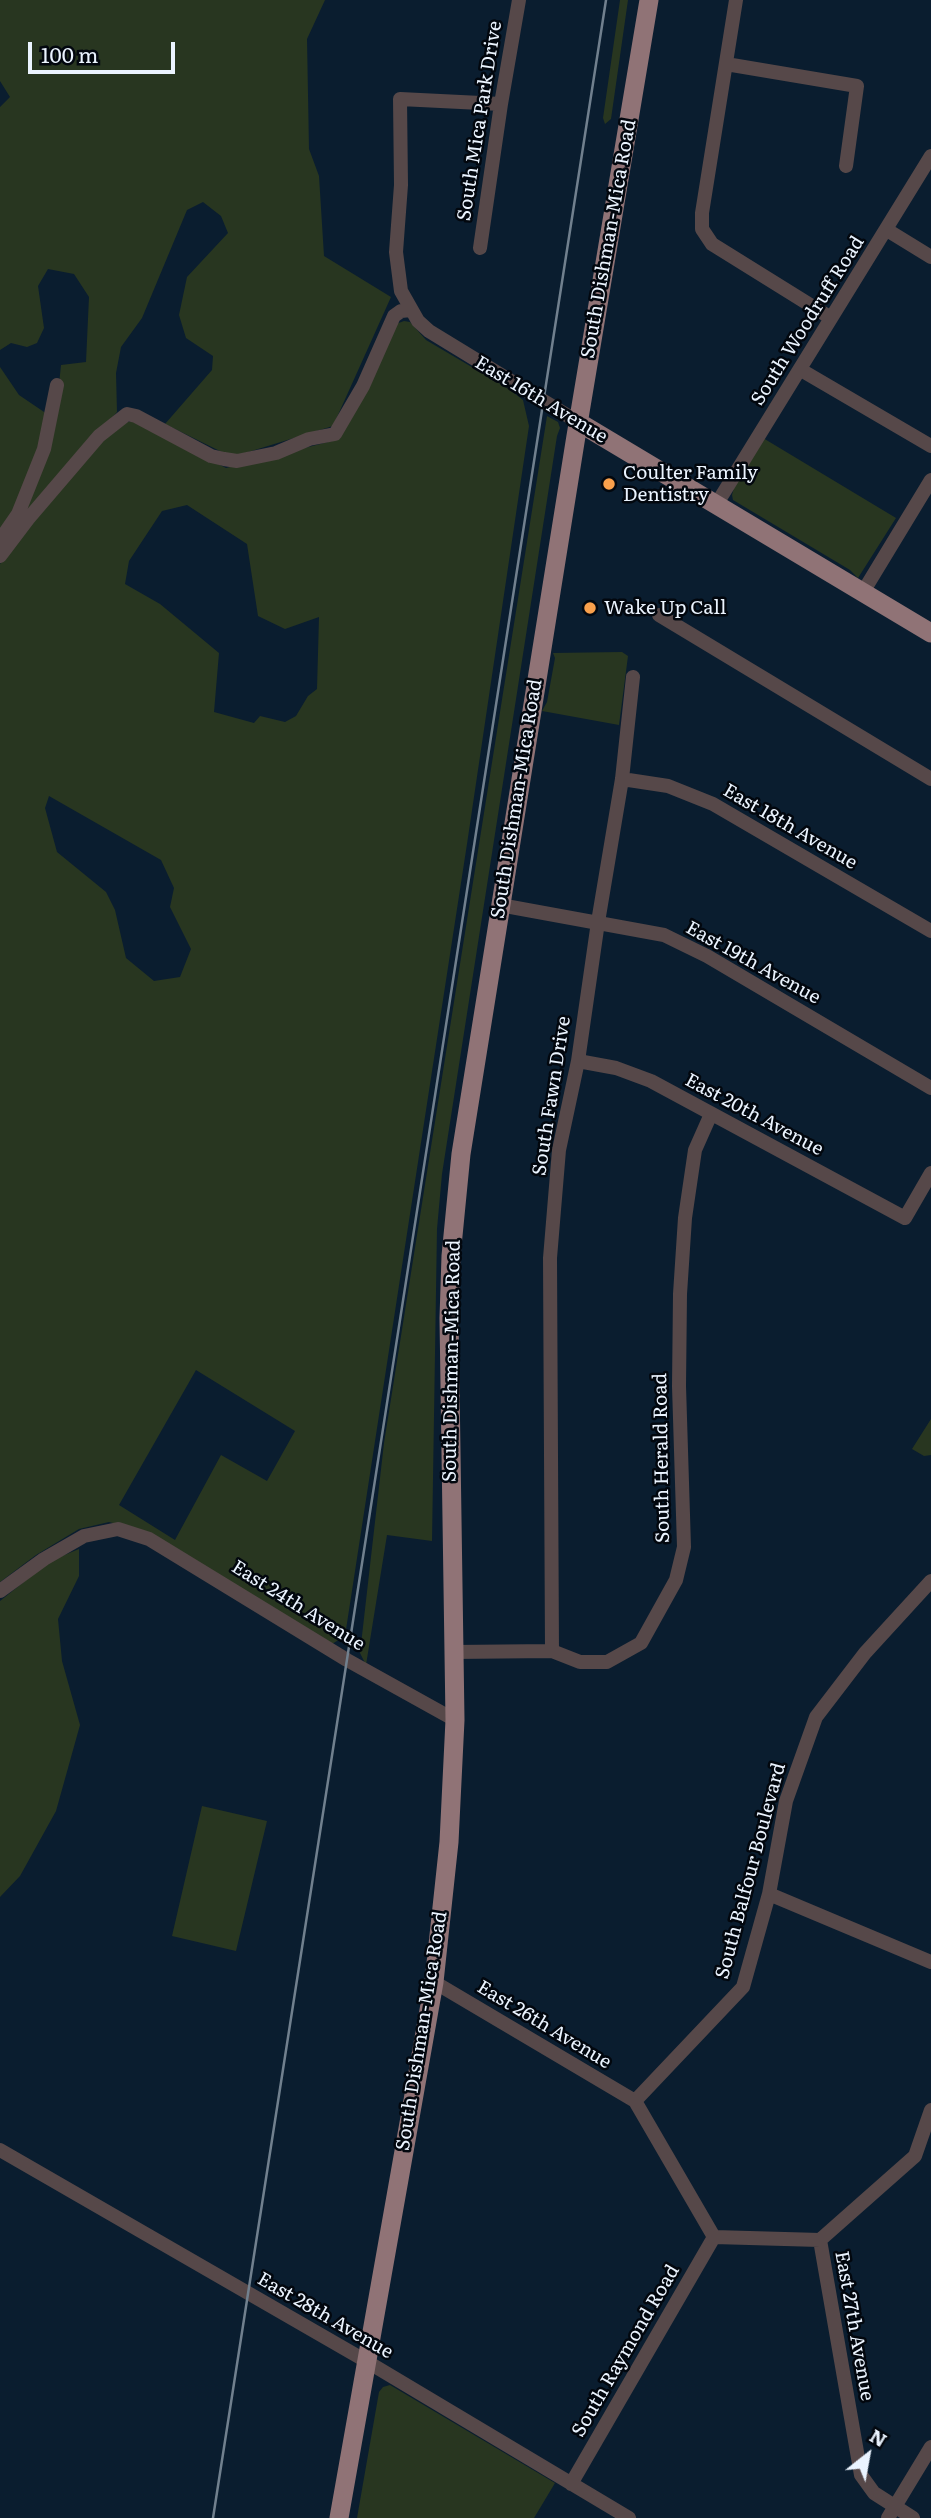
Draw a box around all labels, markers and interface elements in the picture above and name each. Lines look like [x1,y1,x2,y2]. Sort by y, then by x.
street label: South Mica Park Drive [453,19,507,223]
scale bar [32,28,178,72]
text: 100 m [41,38,98,69]
street label: South Dishman-Mica Road [577,118,641,360]
street label: South Woodruff Road [747,232,869,410]
street label: East 16th Avenue [471,351,611,449]
place label: Coulter Family Dentistry [623,462,758,506]
marker: Coulter Family Dentistry [601,476,617,492]
place label: Wake Up Call [604,597,726,619]
marker: Wake Up Call [582,600,598,616]
street label: South Dishman-Mica Road [487,678,547,920]
street label: East 18th Avenue [719,779,861,875]
street label: East 19th Avenue [682,917,824,1009]
street label: South Fawn Drive [528,1015,576,1177]
street label: East 20th Avenue [681,1069,827,1161]
street label: South Dishman-Mica Road [438,1240,466,1482]
street label: South Herald Road [649,1373,675,1543]
street label: East 24th Avenue [227,1556,369,1656]
street label: South Balfour Boulevard [711,1760,791,1982]
street label: South Dishman-Mica Road [392,1910,452,2152]
street label: East 26th Avenue [473,1976,615,2074]
street label: East 27th Avenue [830,2249,878,2403]
street label: South Raymond Road [567,2261,685,2441]
street label: East 28th Avenue [253,2268,397,2364]
north arrow [833,2420,903,2490]
text: N [865,2421,893,2453]

